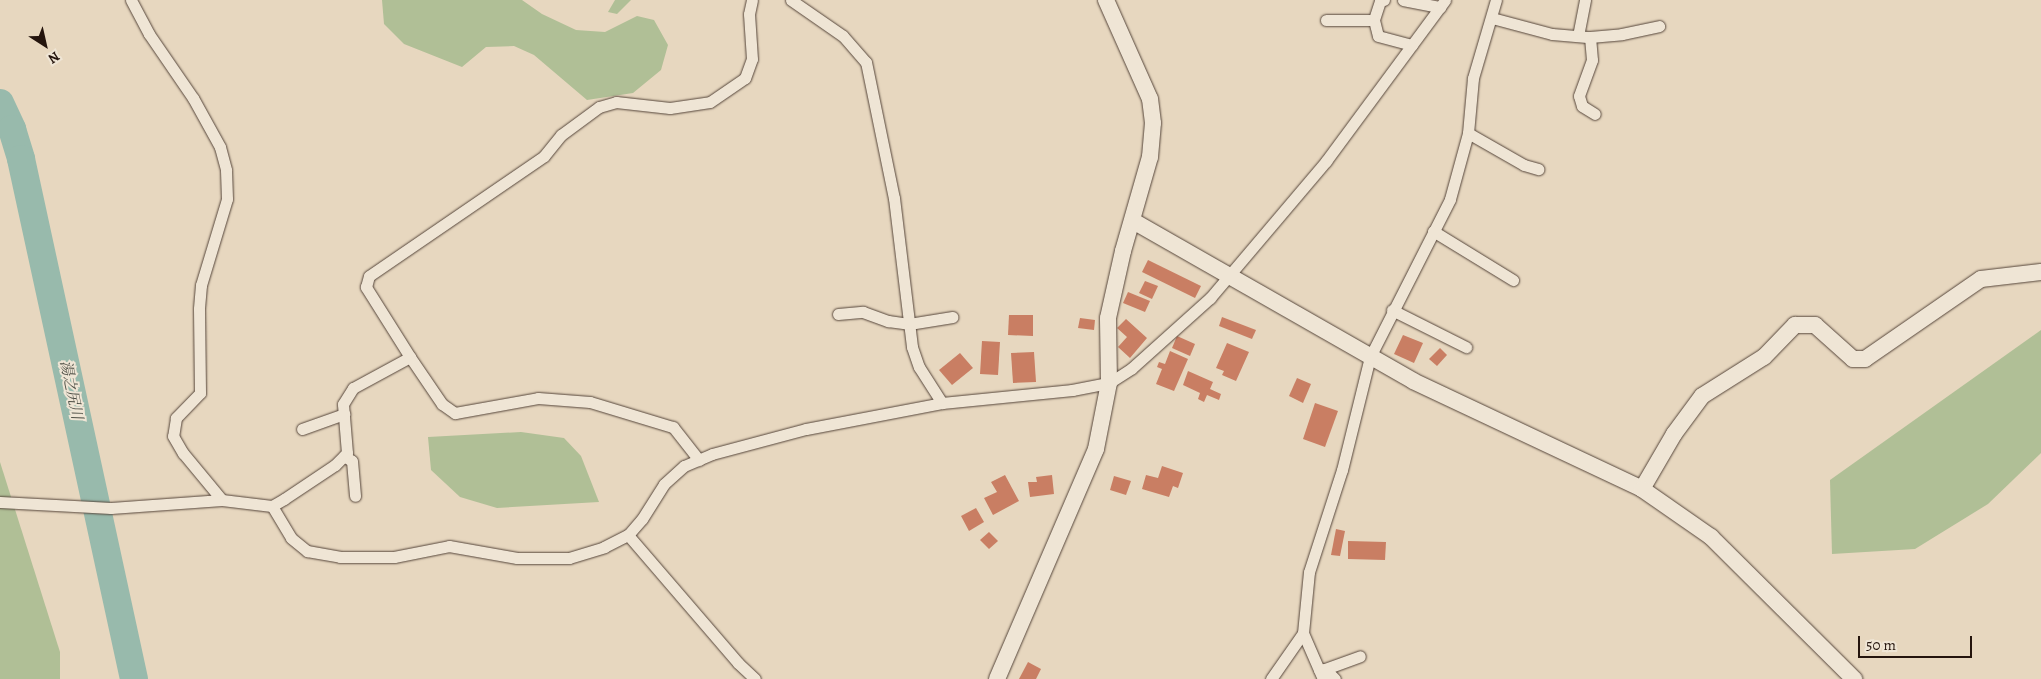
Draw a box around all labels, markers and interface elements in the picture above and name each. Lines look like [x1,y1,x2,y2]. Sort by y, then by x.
north arrow [20,20,70,70]
text: N [44,47,64,68]
water label: 湯之尻川 [56,359,86,421]
scale bar [1861,626,1975,658]
text: 50 m [1866,635,1896,655]

